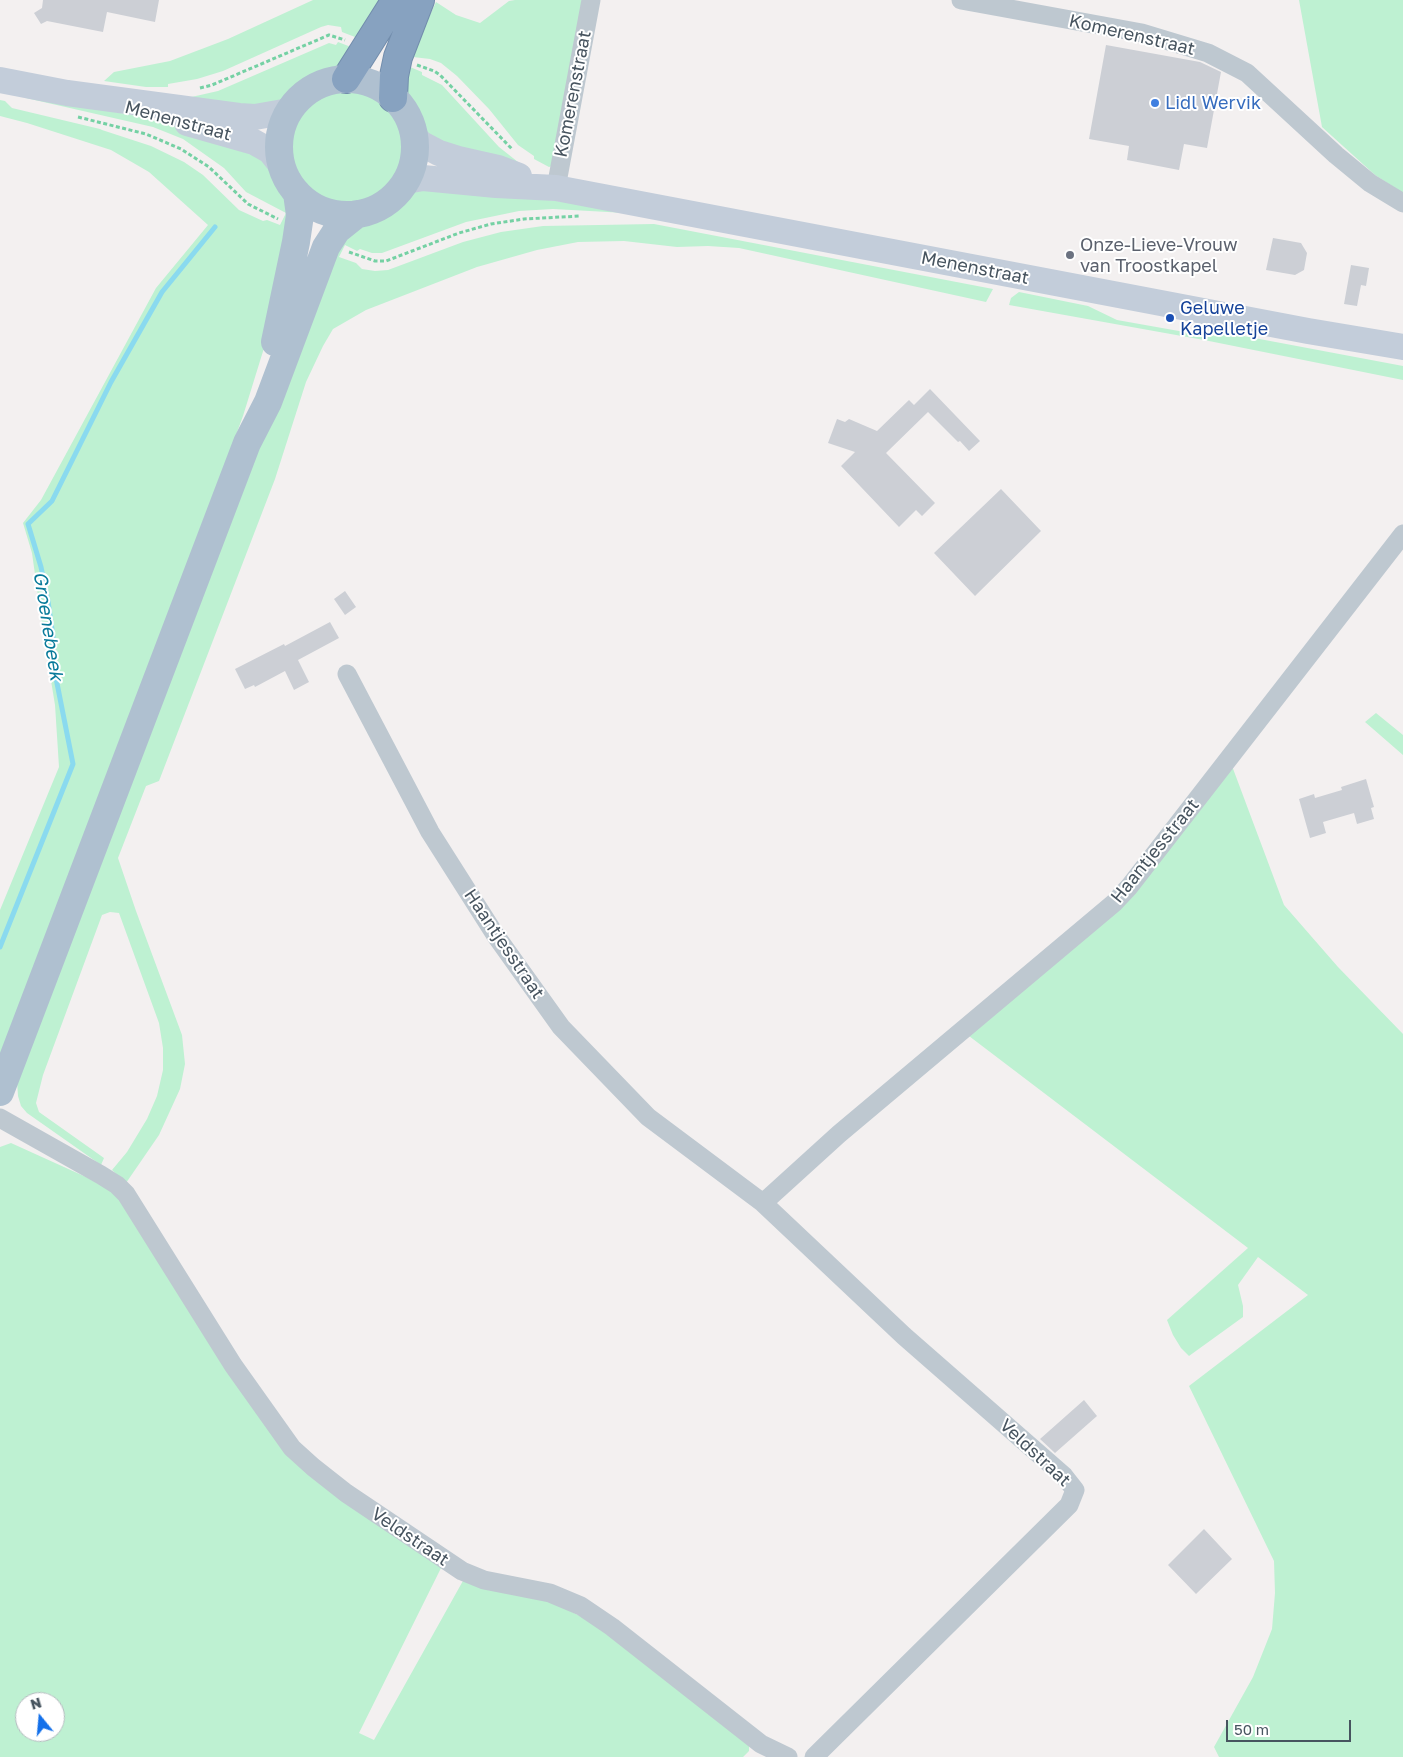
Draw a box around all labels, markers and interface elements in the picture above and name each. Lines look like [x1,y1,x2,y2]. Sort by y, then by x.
street label: Komerenstraat [1067,10,1197,60]
street label: Komerenstraat [550,29,596,159]
place label: Lidl Wervik [1165,92,1261,114]
street label: Menenstraat [122,96,234,146]
marker: Lidl Wervik [1149,97,1161,109]
place label: Onze-Lieve-Vrouw van Troostkapel [1080,234,1237,276]
street label: Menenstraat [919,247,1031,289]
marker: Onze-Lieve-Vrouw van Troostkapel [1064,249,1076,261]
place label: Geluwe Kapelletje [1180,297,1268,340]
marker: Geluwe Kapelletje [1164,312,1176,324]
water label: Groenebeek [28,570,68,682]
street label: Haantjesstraat [1106,795,1204,907]
street label: Haantjesstraat [459,885,549,1003]
street label: Veldstraat [995,1415,1075,1491]
street label: Veldstraat [367,1503,453,1571]
north arrow [15,1692,65,1742]
text: N [28,1693,43,1713]
scale bar [1228,1710,1353,1742]
text: 50 m [1234,1720,1269,1738]

